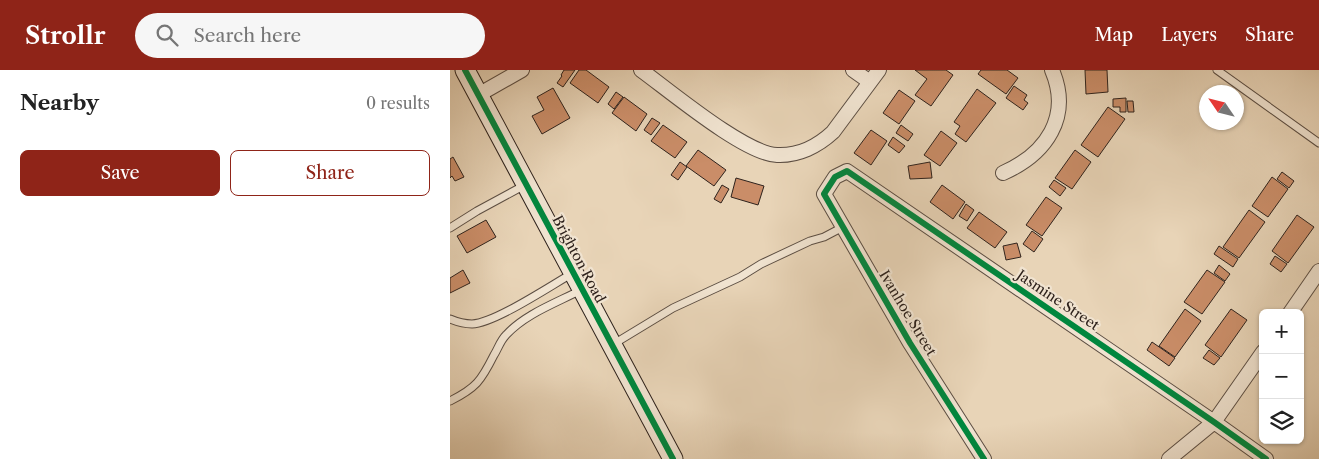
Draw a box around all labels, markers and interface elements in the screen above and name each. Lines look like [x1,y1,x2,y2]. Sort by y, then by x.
search box [135,13,485,58]
text: Strollr [25,21,105,50]
icon: search [153,21,181,49]
text: Search here [193,24,301,47]
text: Map [1095,24,1133,46]
text: Layers [1161,24,1217,46]
text: Share [1245,24,1294,46]
north arrow [1199,85,1244,130]
text: Nearby [20,90,99,115]
text: 0 results [366,93,430,113]
button: Save [20,150,220,196]
button: Share [230,150,430,196]
street label: Brighton Road [548,212,610,306]
street label: Jasmine Street [1012,265,1103,334]
street label: Ivanhoe Street [875,267,941,359]
map controls [1259,309,1304,444]
button: + [1259,309,1304,354]
button: − [1259,354,1304,399]
button: layers [1259,399,1304,444]

